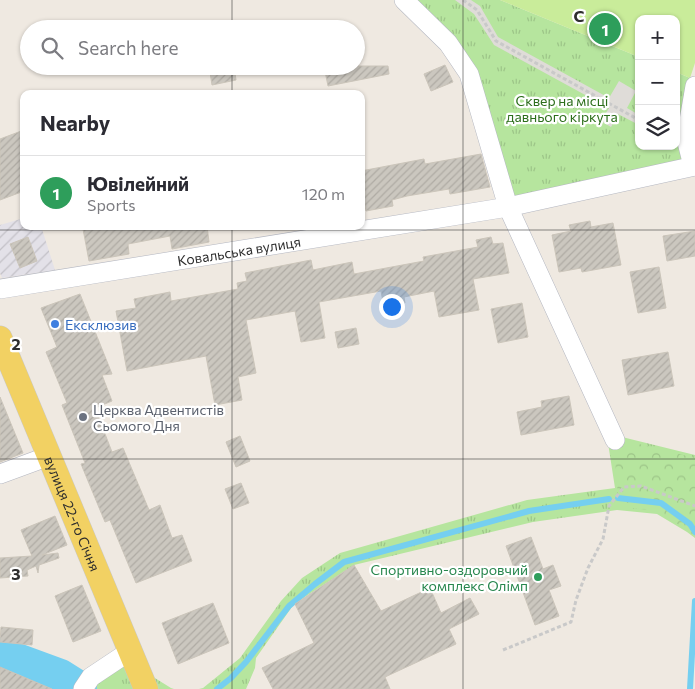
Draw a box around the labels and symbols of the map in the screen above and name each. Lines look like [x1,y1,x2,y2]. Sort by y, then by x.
text: C [574,6,585,25]
pin: 1 [589,10,621,48]
park label: Сквер на місці давнього кіркута [506,92,618,125]
street label: Ковальська вулиця [176,232,302,269]
your location [379,294,405,320]
place label: Ексклюзив [65,316,137,333]
marker: Ексклюзив [49,318,61,330]
text: 2 [11,334,21,353]
place label: Церква Адвентистів Сьомого Дня [93,401,224,434]
marker: Церква Адвентистів Сьомого Дня [77,411,89,423]
street label: вулиця 22-го Січня [41,453,104,573]
place label: Спортивно-оздоровчий комплекс Олімп [371,561,528,594]
text: 3 [11,564,21,583]
marker: Спортивно-оздоровчий комплекс Олімп [532,571,544,583]

